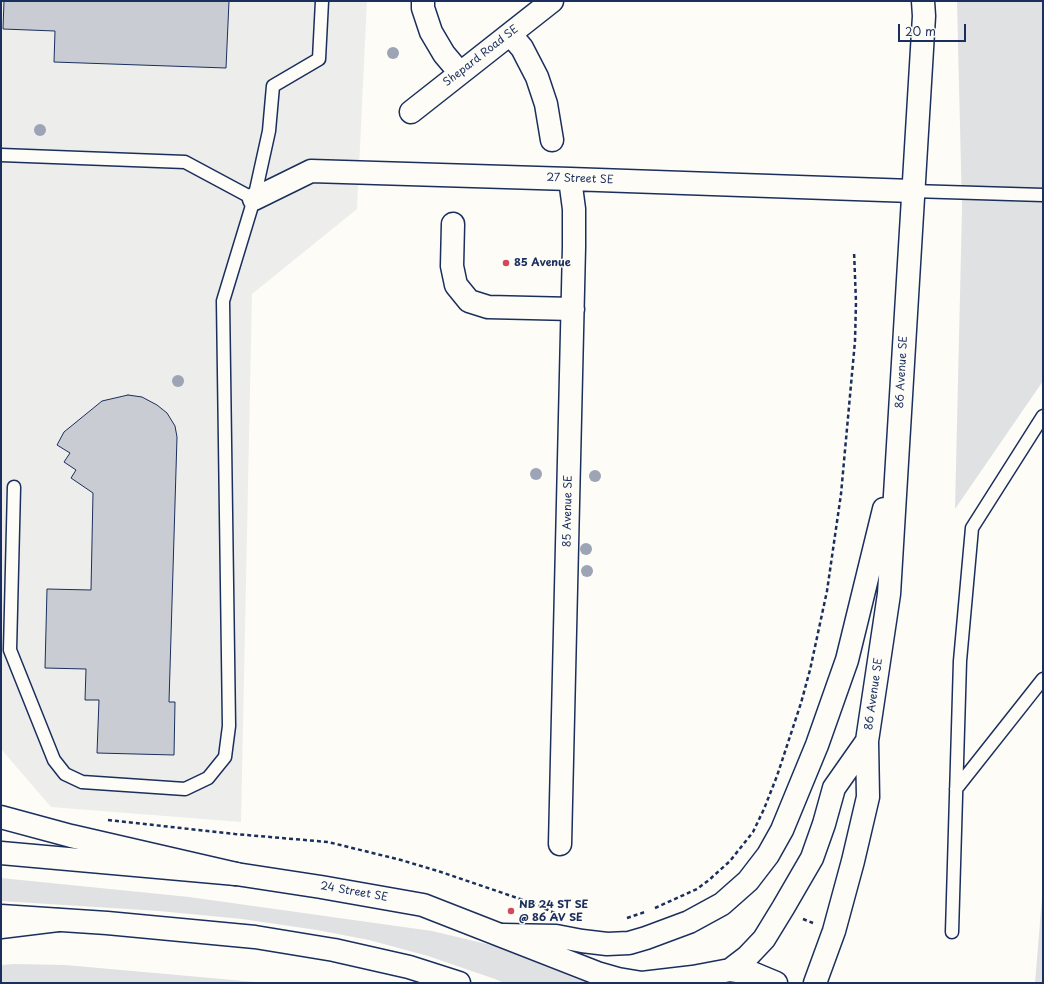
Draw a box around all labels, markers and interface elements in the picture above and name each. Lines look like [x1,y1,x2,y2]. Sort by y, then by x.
scale bar [900,16,968,42]
text: 20 m [905,22,936,40]
street label: Shepard Road SE [441,23,521,89]
street label: 27 Street SE [546,171,614,187]
place label: 85 Avenue [514,256,571,270]
marker: 85 Avenue [501,258,511,268]
street label: 86 Avenue SE [894,335,910,409]
street label: 85 Avenue SE [561,475,575,547]
street label: 86 Avenue SE [862,657,886,731]
street label: 24 Street SE [319,880,389,904]
place label: NB 24 ST SE @ 86 AV SE [519,898,588,924]
marker: NB 24 ST SE @ 86 AV SE [506,906,516,916]

